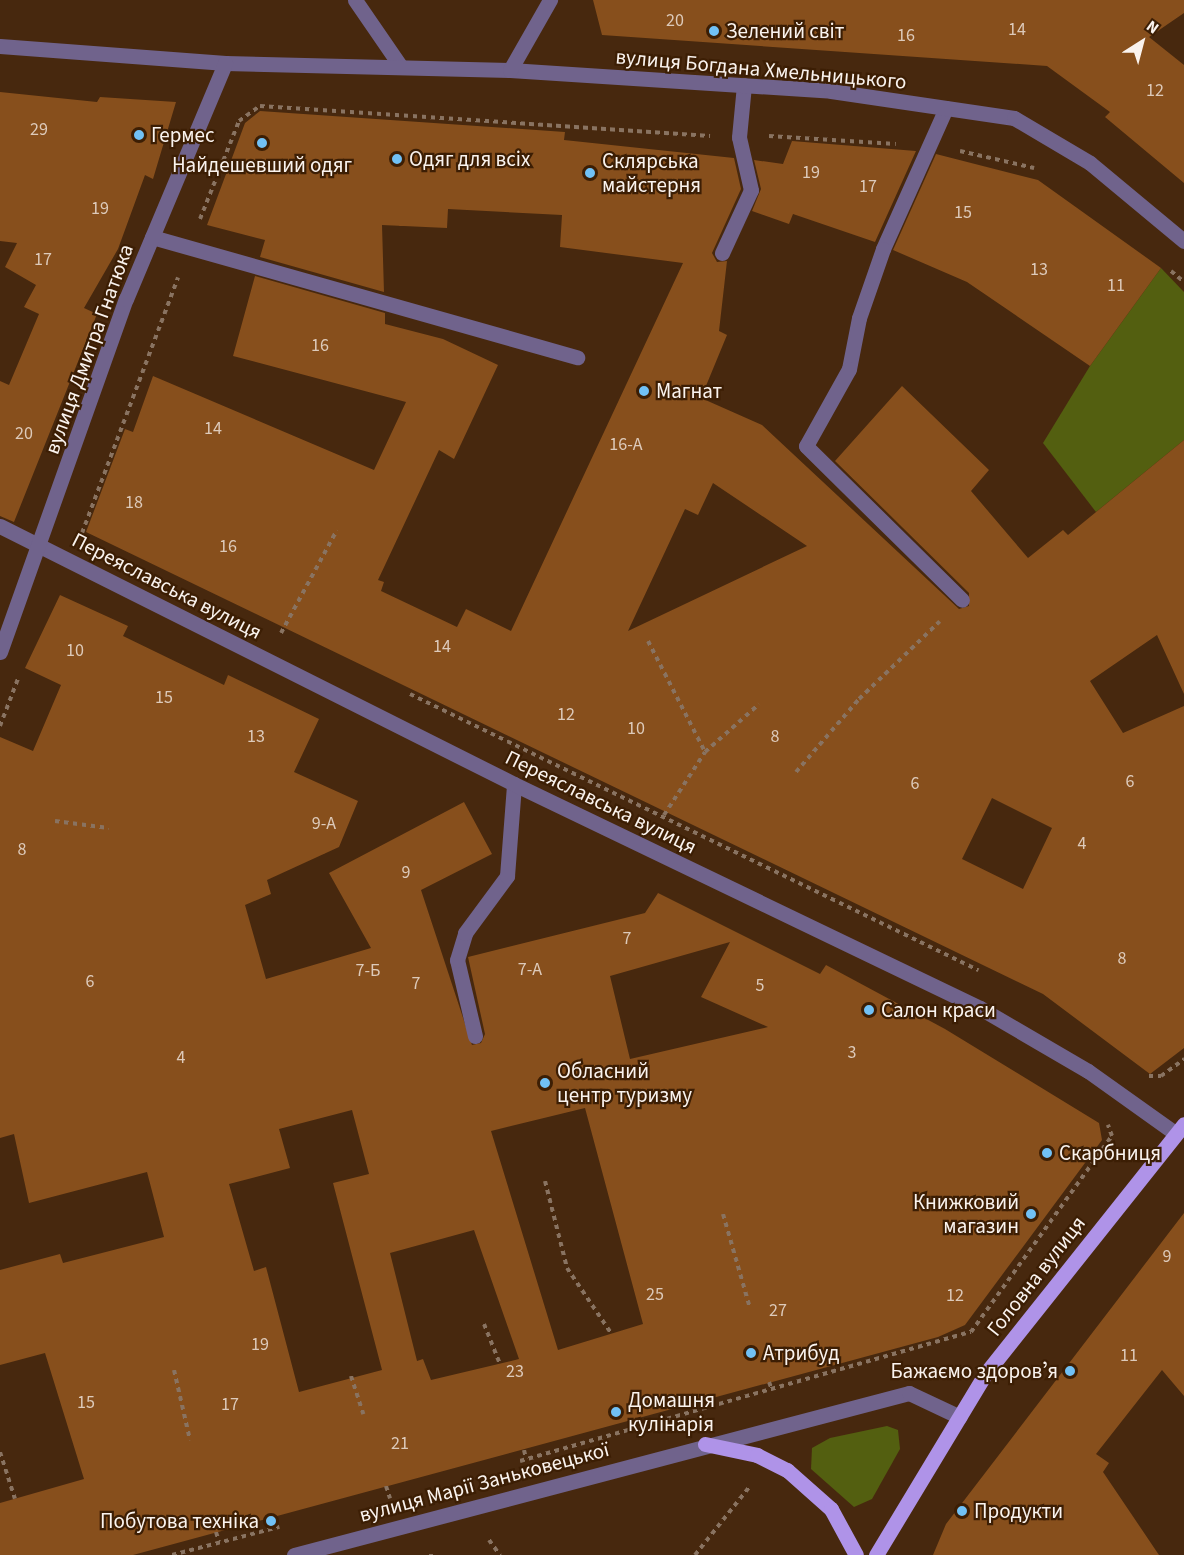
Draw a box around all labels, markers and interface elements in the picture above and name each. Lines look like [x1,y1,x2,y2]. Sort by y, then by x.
house number: 20 [666,10,684,32]
north arrow [1112,12,1172,72]
text: N [1142,15,1163,39]
place label: Зелений світ [726,18,844,44]
house number: 14 [1008,19,1026,41]
marker: Зелений світ [707,24,721,38]
house number: 16 [897,25,915,47]
street label: вулиця Богдана Хмельницького [615,44,907,94]
house number: 12 [1146,80,1164,102]
house number: 29 [30,119,48,141]
place label: Гермес [151,122,215,148]
marker: Гермес [132,128,146,142]
marker: Найдешевший одяг [255,136,269,150]
place label: Одяг для всіх [409,146,530,172]
place label: Склярська майстерня [602,148,701,198]
place label: Найдешевший одяг [172,152,352,178]
marker: Одяг для всіх [390,152,404,166]
house number: 19 [802,162,820,184]
marker: Склярська майстерня [583,166,597,180]
house number: 17 [859,176,877,198]
house number: 19 [91,198,109,220]
house number: 15 [954,202,972,224]
street label: вулиця Дмитра Гнатюка [39,240,139,458]
house number: 17 [34,249,52,271]
house number: 13 [1030,259,1048,281]
house number: 11 [1107,275,1125,297]
house number: 16 [311,335,329,357]
place label: Магнат [656,378,722,404]
marker: Магнат [637,384,651,398]
house number: 14 [204,418,222,440]
house number: 20 [15,423,33,445]
house number: 16-А [609,434,643,456]
house number: 18 [125,492,143,514]
street label: Переяславська вулиця [68,527,266,645]
house number: 16 [219,536,237,558]
house number: 14 [433,636,451,658]
house number: 10 [66,640,84,662]
house number: 15 [155,687,173,709]
house number: 12 [557,704,575,726]
house number: 10 [627,718,645,740]
house number: 13 [247,726,265,748]
house number: 8 [771,726,779,748]
street label: Переяславська вулиця [501,745,701,859]
house number: 6 [1126,771,1134,793]
house number: 6 [911,773,919,795]
house number: 9-А [312,813,336,835]
house number: 4 [1078,833,1086,855]
house number: 8 [18,839,26,861]
house number: 9 [402,862,410,884]
house number: 7 [623,928,631,950]
house number: 8 [1118,948,1126,970]
house number: 7-А [518,959,542,981]
house number: 7-Б [356,960,380,982]
house number: 6 [86,971,94,993]
house number: 7 [412,973,420,995]
house number: 5 [756,975,764,997]
place label: Салон краси [881,997,996,1023]
marker: Салон краси [862,1003,876,1017]
house number: 3 [848,1042,856,1064]
house number: 4 [177,1047,185,1069]
place label: Обласний центр туризму [557,1058,692,1108]
marker: Обласний центр туризму [538,1076,552,1090]
place label: Скарбниця [1059,1140,1161,1166]
marker: Скарбниця [1040,1146,1054,1160]
place label: Книжковий магазин [913,1189,1019,1239]
marker: Книжковий магазин [1024,1207,1038,1221]
street label: Головна вулиця [981,1211,1091,1341]
house number: 9 [1163,1246,1171,1268]
house number: 25 [646,1284,664,1306]
house number: 12 [946,1285,964,1307]
house number: 27 [769,1300,787,1322]
house number: 19 [251,1334,269,1356]
place label: Атрибуд [763,1340,839,1366]
house number: 11 [1120,1345,1138,1367]
marker: Атрибуд [744,1346,758,1360]
place label: Бажаємо здоровʼя [890,1358,1058,1384]
house number: 23 [506,1361,524,1383]
marker: Бажаємо здоровʼя [1063,1364,1077,1378]
place label: Домашня кулінарія [628,1387,715,1437]
house number: 15 [77,1392,95,1414]
house number: 17 [221,1394,239,1416]
marker: Домашня кулінарія [609,1405,623,1419]
house number: 21 [391,1433,409,1455]
street label: вулиця Марії Заньковецької [356,1436,612,1528]
place label: Продукти [974,1498,1063,1524]
marker: Продукти [955,1504,969,1518]
place label: Побутова техніка [100,1508,259,1534]
marker: Побутова техніка [264,1514,278,1528]

